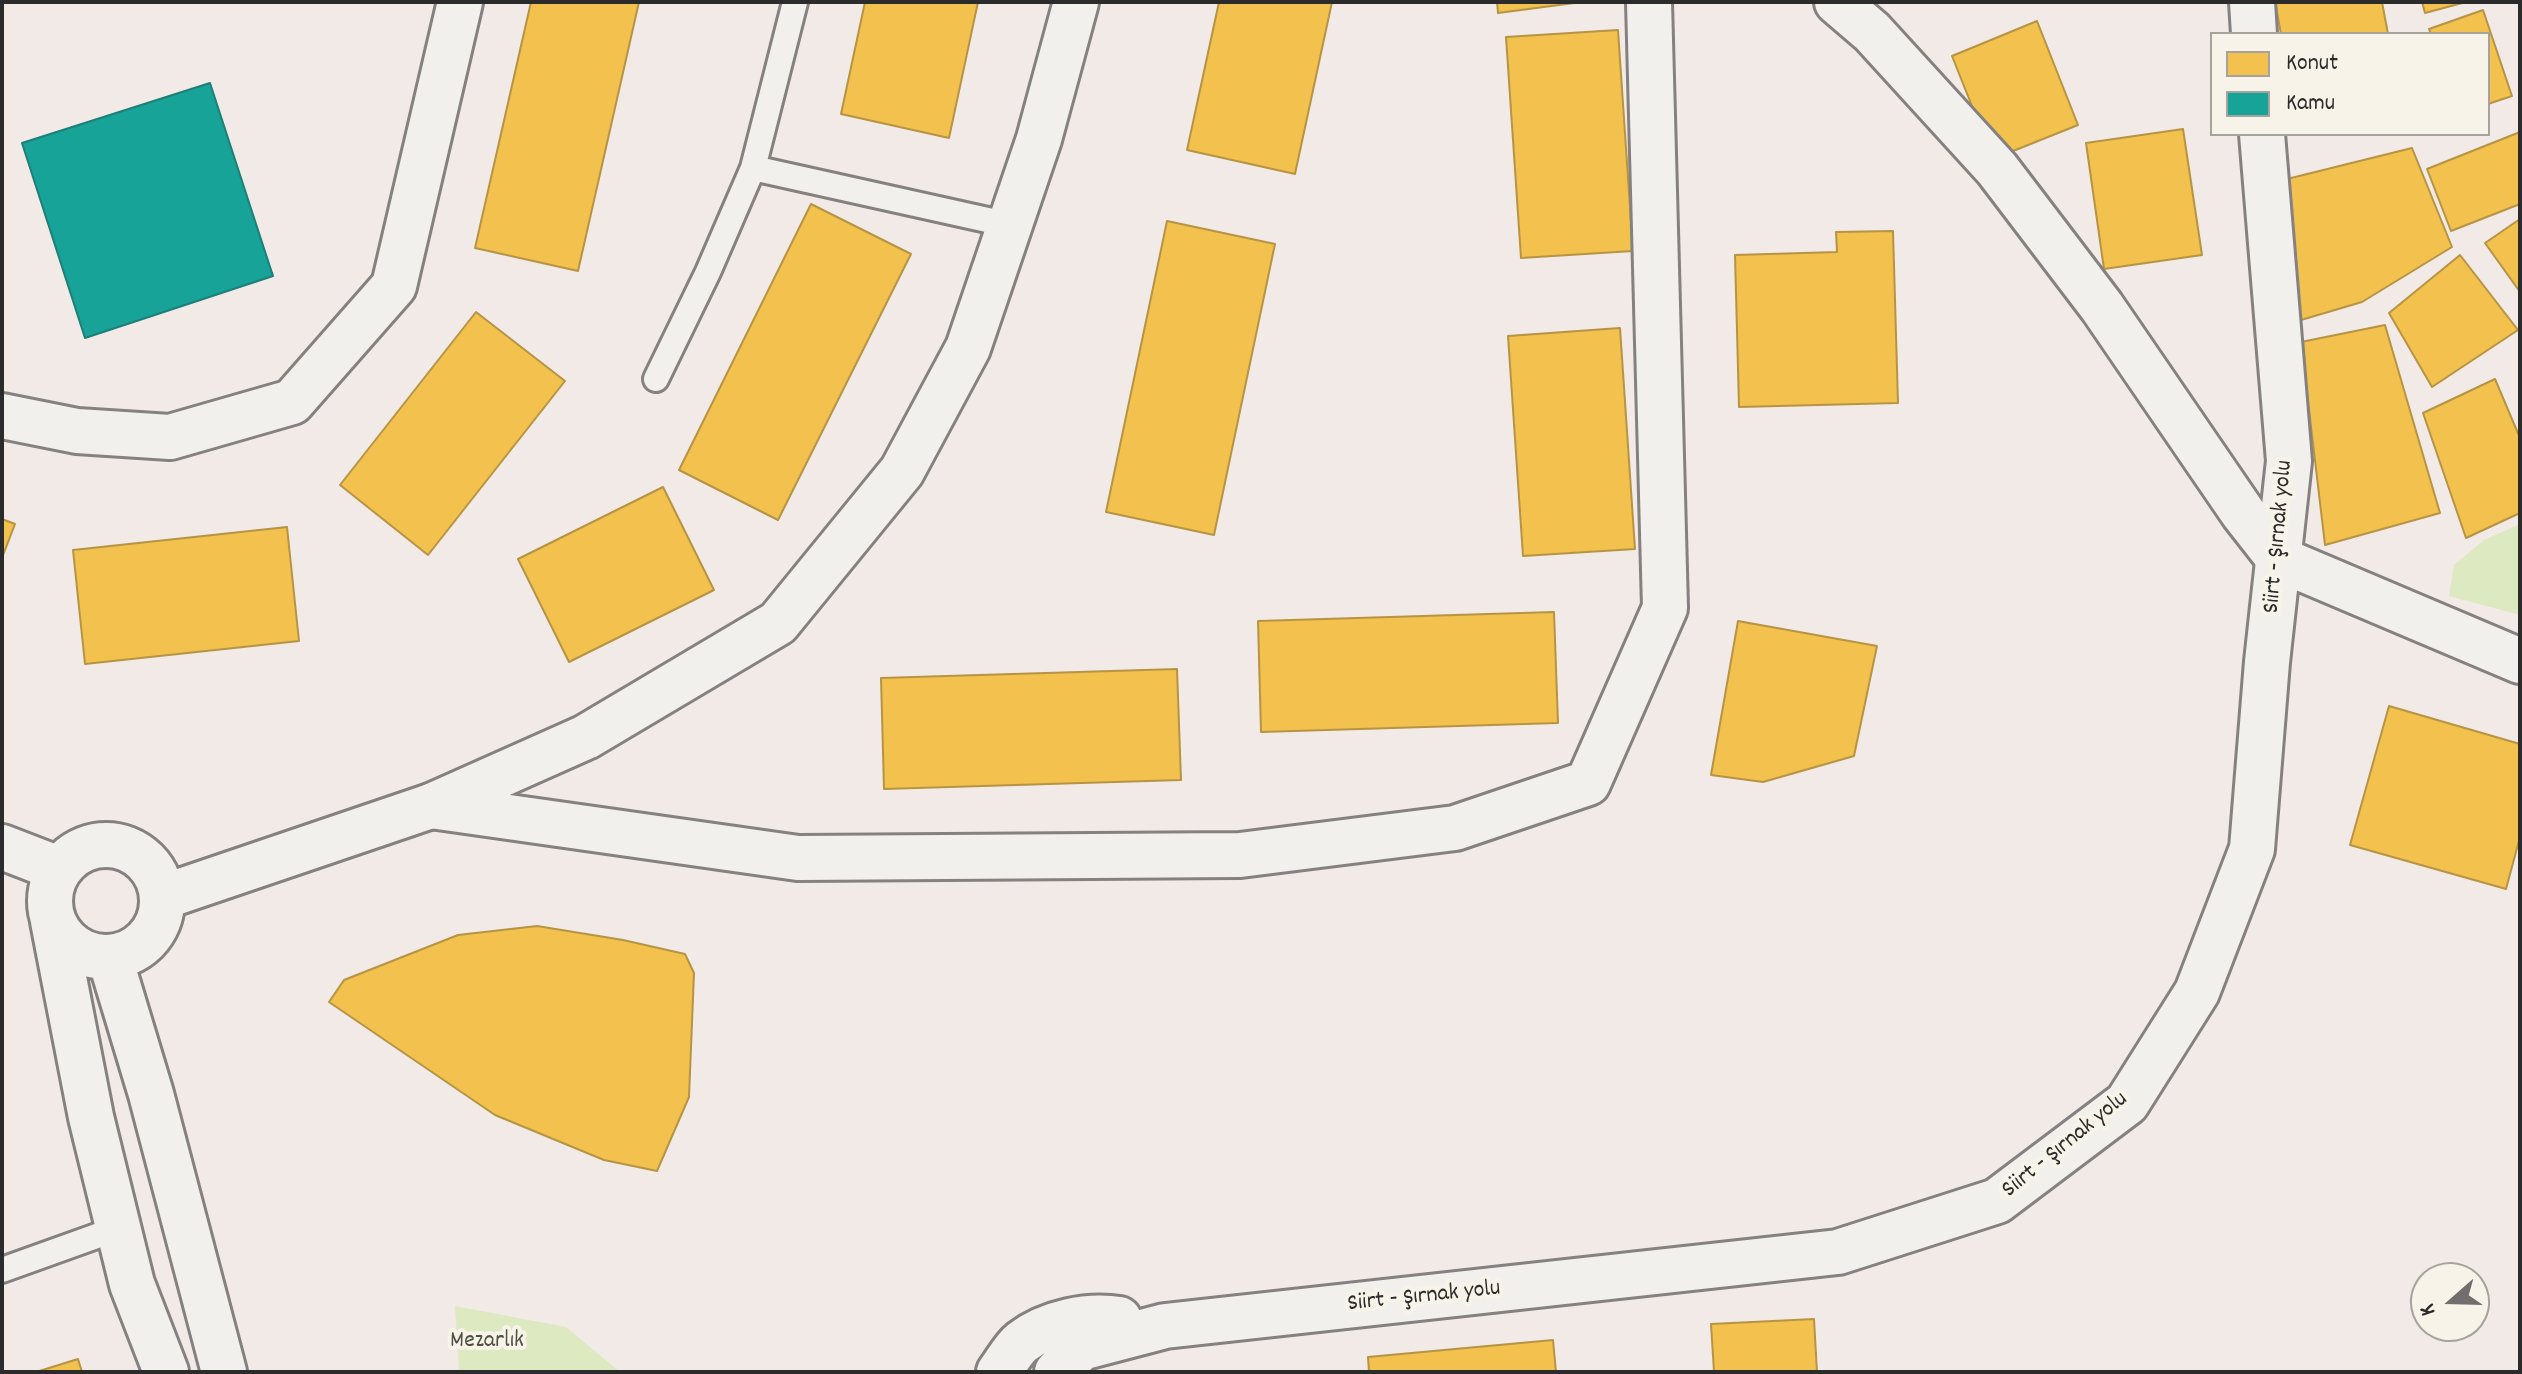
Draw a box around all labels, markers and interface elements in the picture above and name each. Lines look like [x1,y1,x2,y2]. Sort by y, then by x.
legend [2210,32,2490,136]
text: Konut [2286,47,2338,81]
text: Kamu [2286,87,2335,121]
street label: Siirt - Şırnak yolu [2259,459,2301,615]
street label: Siirt - Şırnak yolu [1997,1086,2135,1206]
north arrow [2410,1262,2490,1342]
street label: Siirt - Şırnak yolu [1346,1276,1502,1320]
text: K [2413,1300,2445,1320]
park label: Mezarlık [450,1329,524,1357]

